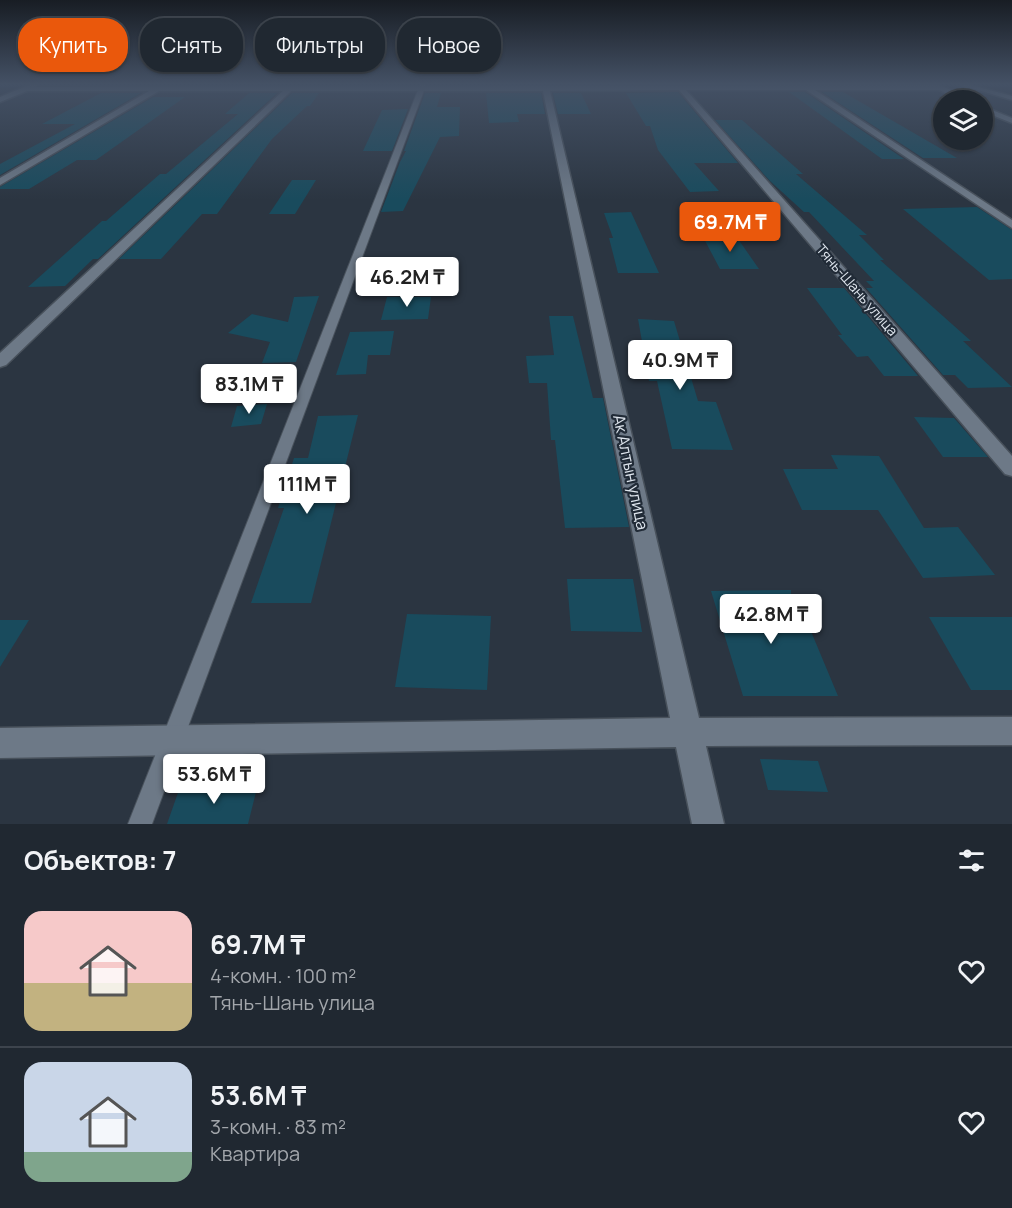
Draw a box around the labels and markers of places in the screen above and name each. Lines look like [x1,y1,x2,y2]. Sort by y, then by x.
pin: 69.7M ₸ [675,202,785,253]
pin: 46.2M ₸ [352,257,462,308]
pin: 40.9M ₸ [625,340,735,391]
pin: 83.1M ₸ [194,364,304,415]
pin: 111M ₸ [258,464,356,515]
pin: 42.8M ₸ [716,594,826,645]
pin: 53.6M ₸ [159,754,269,805]

